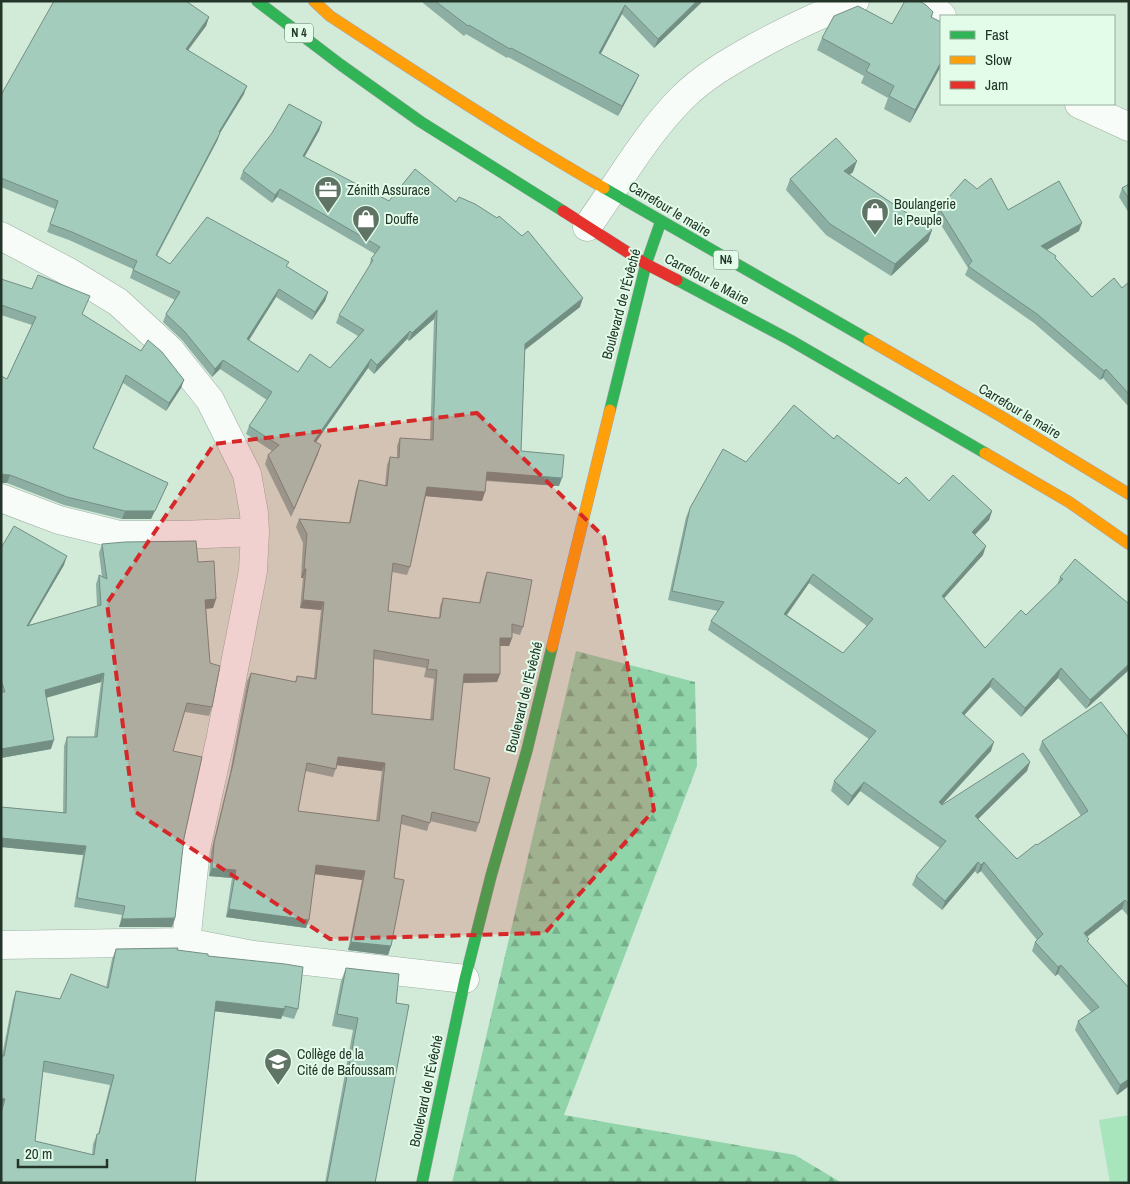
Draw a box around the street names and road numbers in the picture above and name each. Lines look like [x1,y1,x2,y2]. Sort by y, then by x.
road number: N 4 [285,23,313,42]
street label: Carrefour le maire [625,177,715,241]
street label: Boulevard de l'Évêché [598,247,644,361]
street label: Carrefour le Maire [662,249,752,309]
road number: N4 [714,250,738,270]
street label: Carrefour le maire [975,379,1065,443]
street label: Boulevard de l'Évêché [501,640,547,754]
street label: Boulevard de l'Évêché [405,1033,447,1149]

